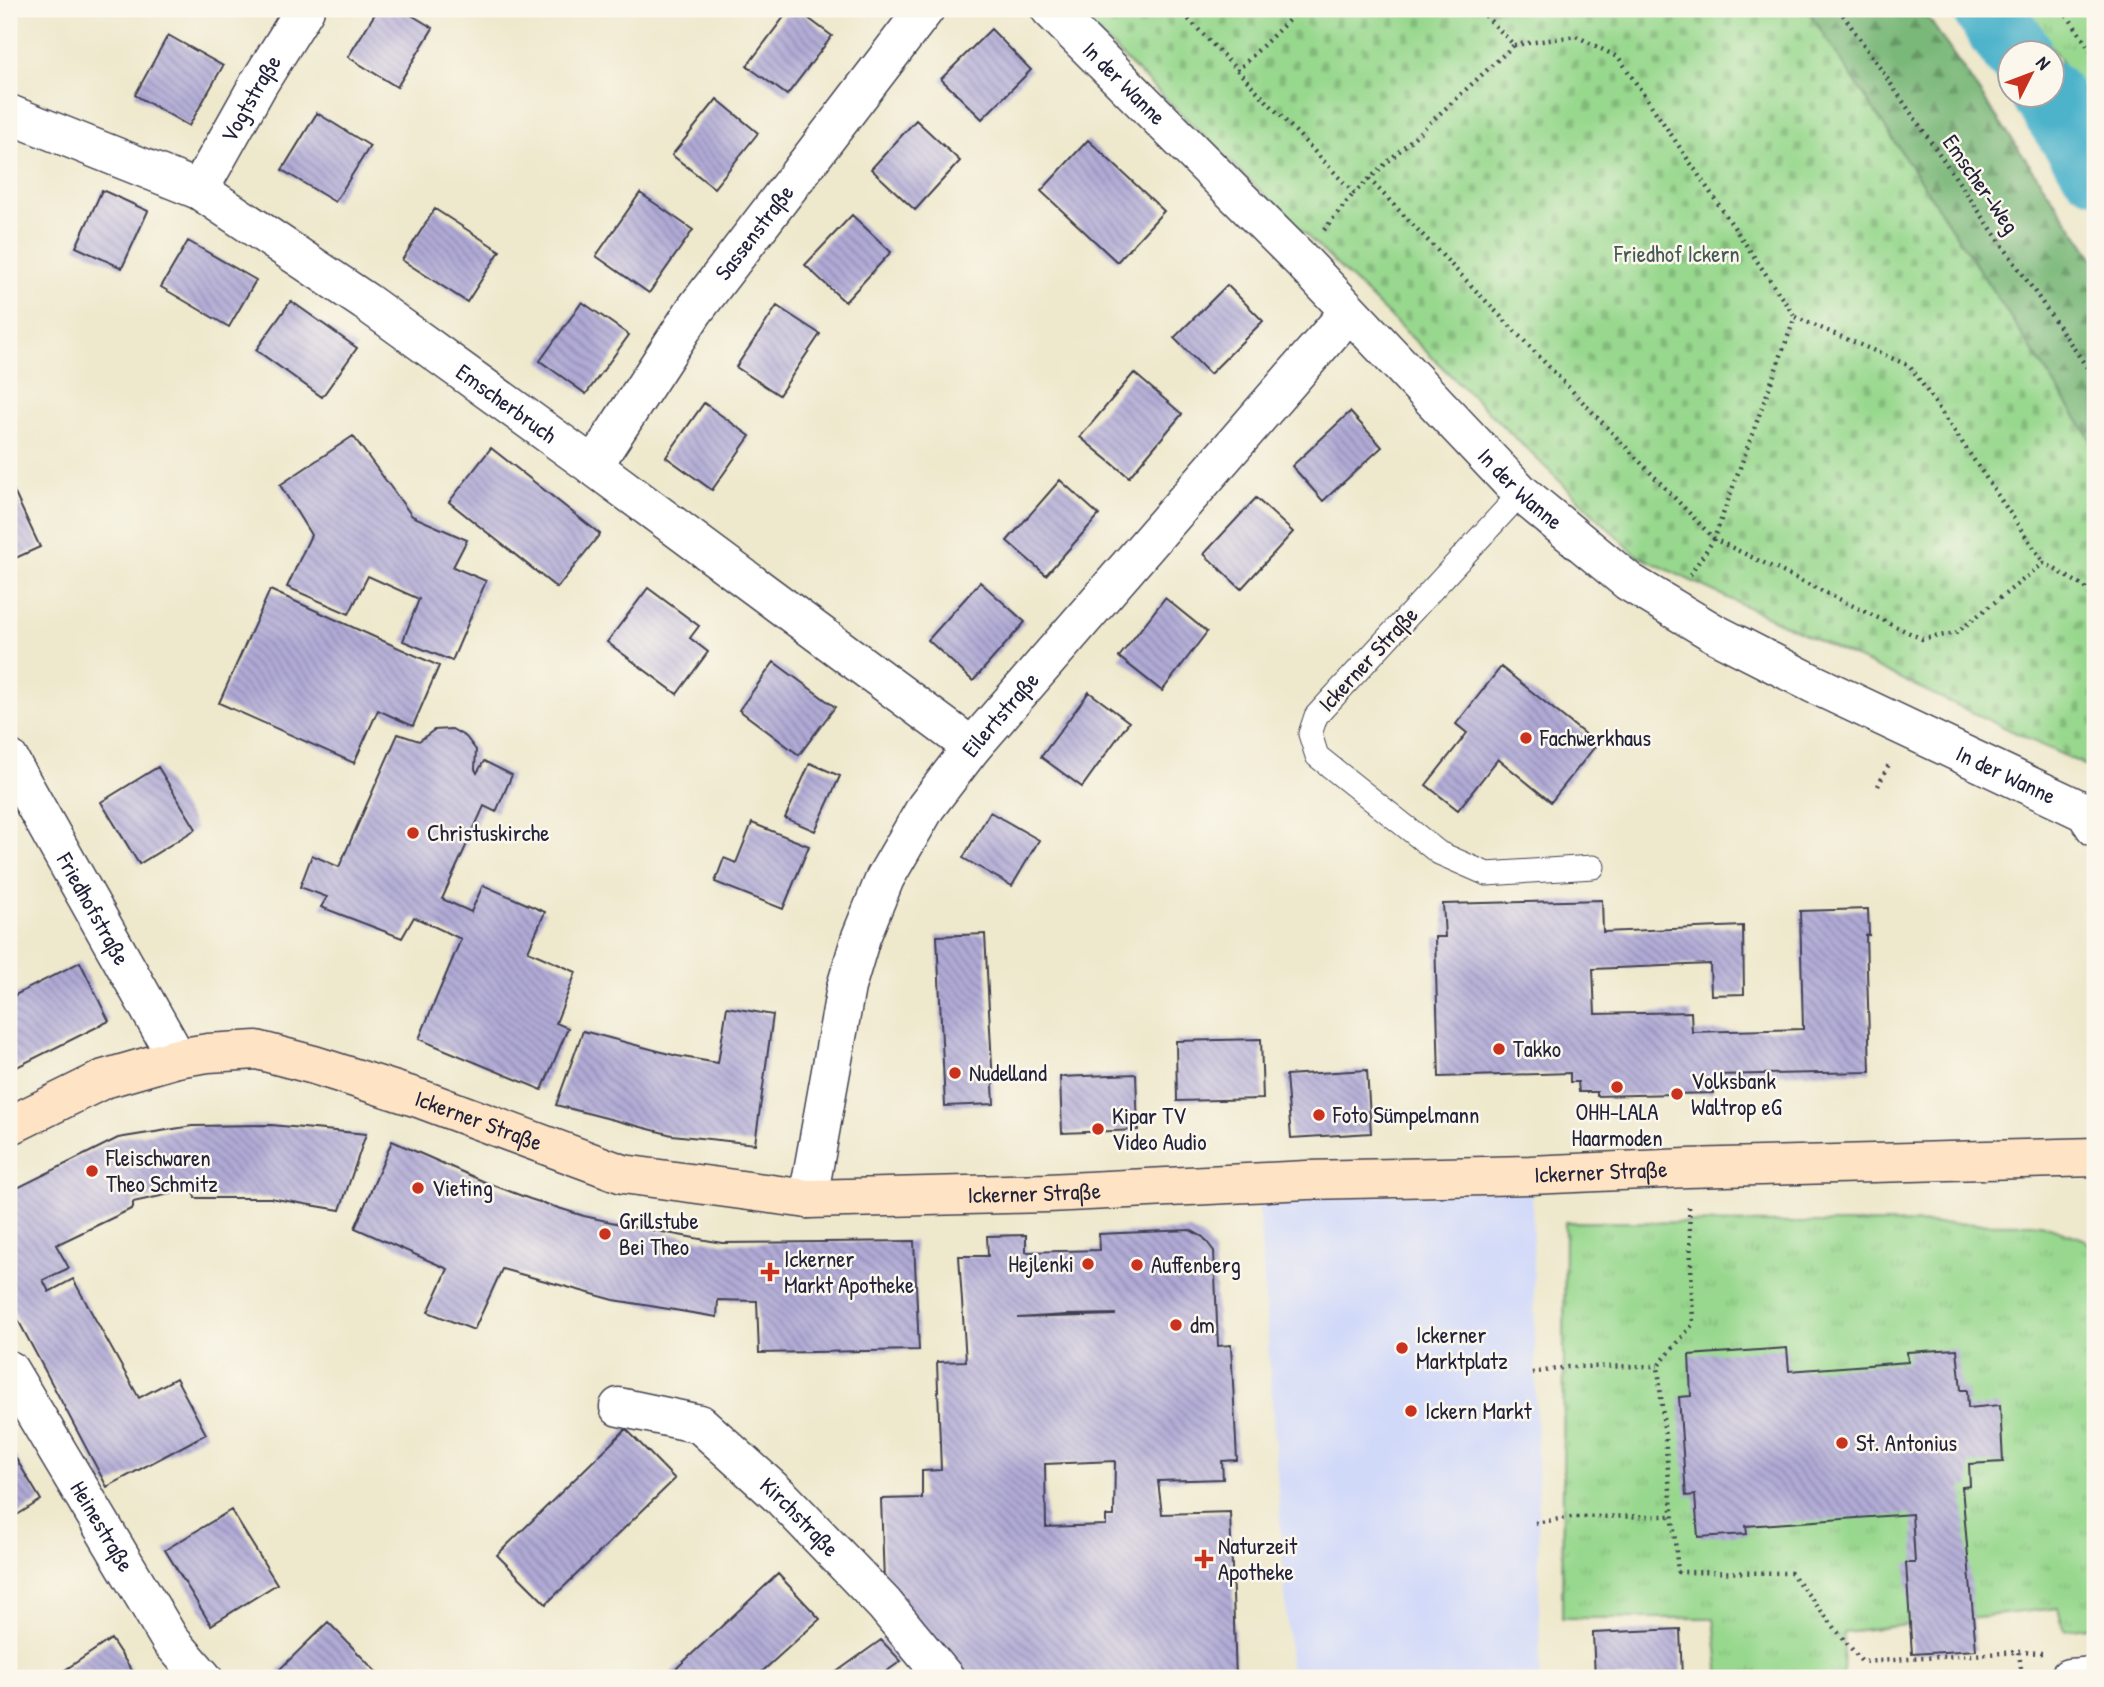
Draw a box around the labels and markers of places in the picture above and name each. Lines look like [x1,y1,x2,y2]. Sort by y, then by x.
place label: Fachwerkhaus [1539,722,1651,753]
marker: Fachwerkhaus [1518,730,1534,746]
place label: Christuskirche [427,817,549,848]
marker: Christuskirche [405,825,421,841]
place label: Takko [1513,1033,1561,1064]
marker: Takko [1491,1041,1507,1057]
place label: Nudelland [969,1057,1047,1088]
marker: Nudelland [947,1065,963,1081]
place label: Volksbank Waltrop eG [1691,1065,1782,1122]
marker: OHH-LALA Haarmoden [1609,1079,1625,1095]
marker: Volksbank Waltrop eG [1669,1086,1685,1102]
place label: OHH-LALA Haarmoden [1571,1096,1663,1153]
place label: Foto Sümpelmann [1332,1099,1479,1130]
place label: Kipar TV Video Audio [1112,1100,1207,1157]
marker: Foto Sümpelmann [1311,1107,1327,1123]
marker: Kipar TV Video Audio [1090,1121,1106,1137]
place label: Fleischwaren Theo Schmitz [105,1142,218,1199]
marker: Fleischwaren Theo Schmitz [84,1163,100,1179]
place label: Vieting [432,1172,493,1203]
marker: Vieting [410,1180,426,1196]
place label: Grillstube Bei Theo [619,1205,699,1262]
marker: Grillstube Bei Theo [597,1226,613,1242]
place label: Ickerner Markt Apotheke [784,1243,914,1300]
place label: Hejlenki [1008,1248,1074,1279]
place label: Auffenberg [1151,1249,1241,1280]
marker: Hejlenki [1080,1256,1096,1272]
marker: Auffenberg [1129,1257,1145,1273]
marker: Ickerner Markt Apotheke [762,1264,778,1280]
place label: dm [1190,1309,1215,1340]
marker: dm [1168,1317,1184,1333]
place label: Ickerner Marktplatz [1416,1319,1508,1376]
marker: Ickerner Marktplatz [1394,1340,1410,1356]
place label: Ickern Markt [1425,1395,1533,1426]
marker: Ickern Markt [1403,1403,1419,1419]
place label: St. Antonius [1856,1427,1957,1458]
marker: St. Antonius [1834,1435,1850,1451]
place label: Naturzeit Apotheke [1218,1530,1298,1587]
marker: Naturzeit Apotheke [1196,1551,1212,1567]

